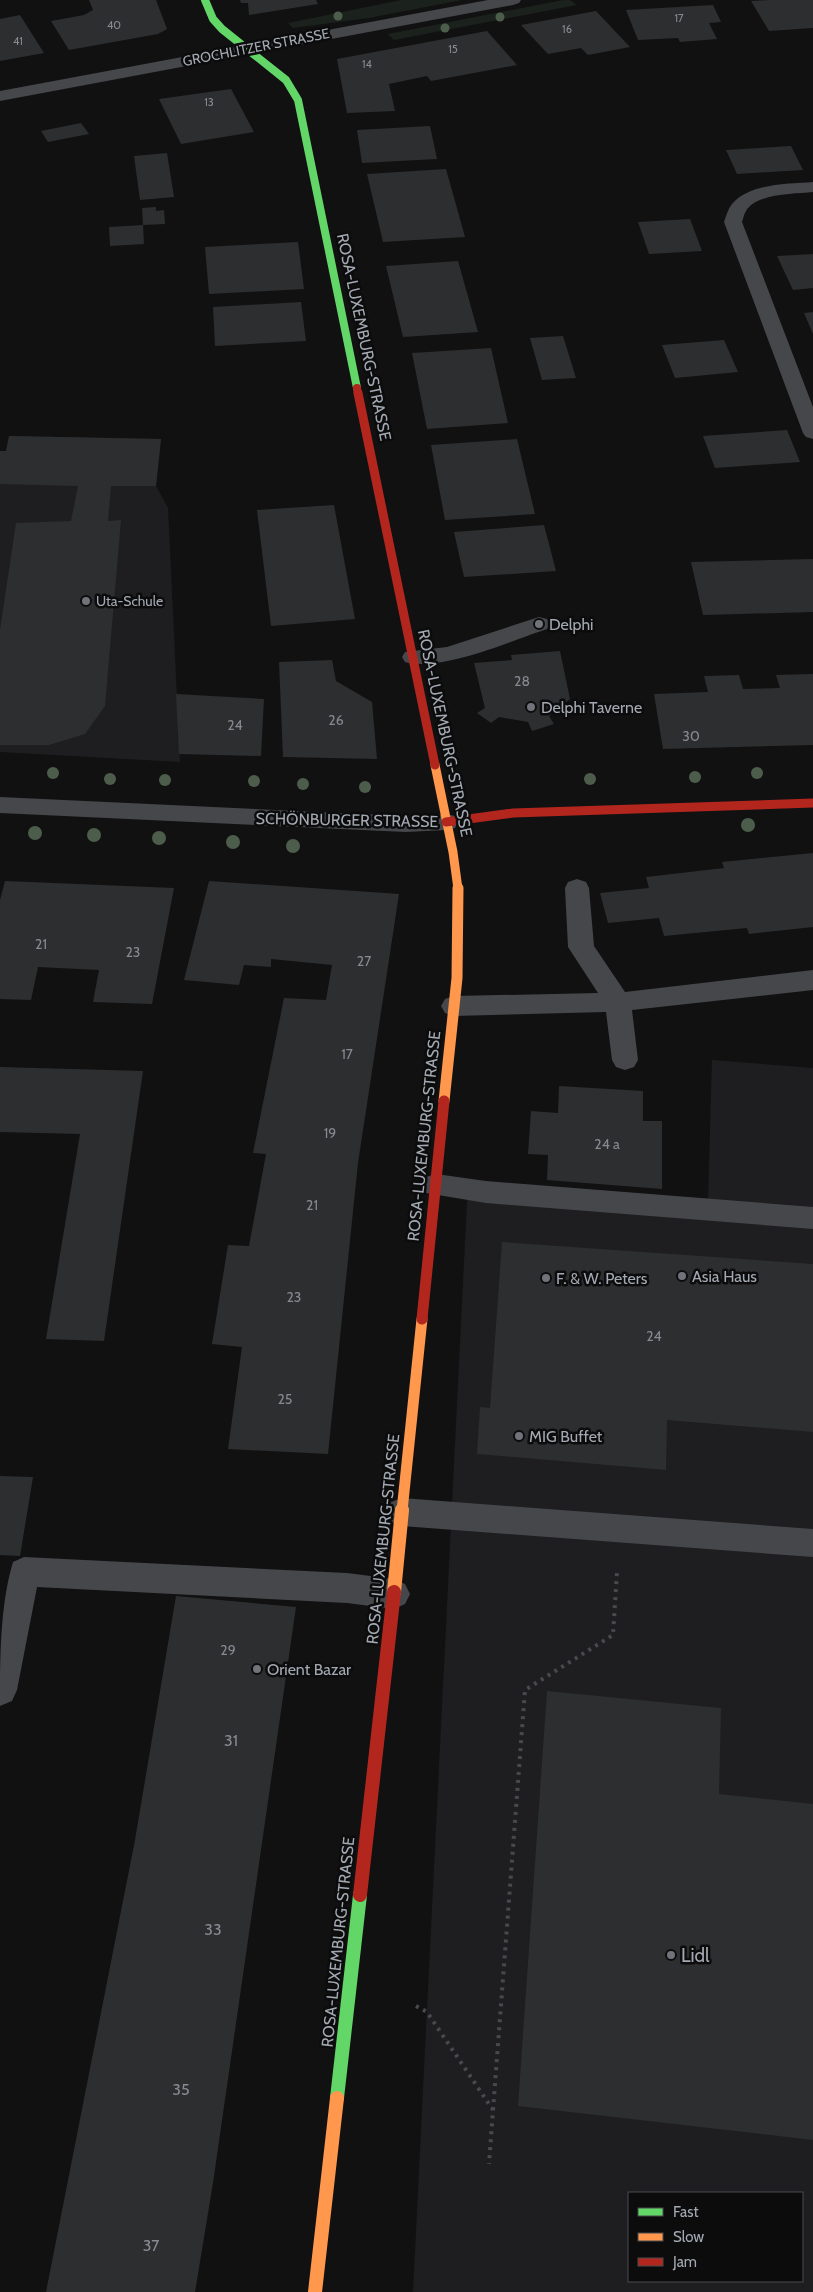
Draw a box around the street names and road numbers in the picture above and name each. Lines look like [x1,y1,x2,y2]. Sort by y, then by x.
street label: GROCHLITZER STRASSE [181,24,331,70]
street label: ROSA-LUXEMBURG-STRASSE [333,232,395,443]
street label: ROSA-LUXEMBURG-STRASSE [414,628,476,839]
street label: SCHÖNBURGER STRASSE [256,809,439,831]
street label: ROSA-LUXEMBURG-STRASSE [403,1030,445,1242]
street label: ROSA-LUXEMBURG-STRASSE [362,1433,404,1645]
street label: ROSA-LUXEMBURG-STRASSE [317,1836,359,2048]

